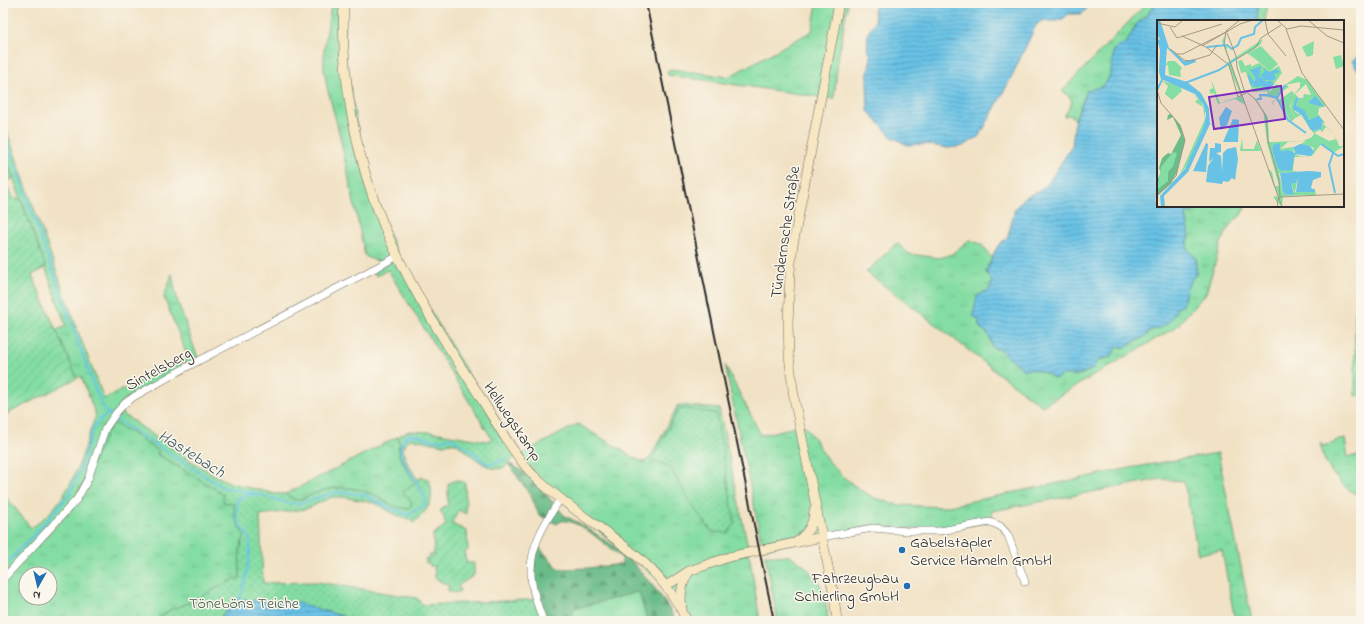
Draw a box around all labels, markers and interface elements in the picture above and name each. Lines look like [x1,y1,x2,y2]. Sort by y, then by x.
inset map [1157,20,1344,207]
street label: Tündernsche Straße [765,164,807,300]
street label: Sintelsberg [122,342,196,398]
street label: Hellwegskamp [477,377,548,467]
water label: Hastebach [153,424,230,485]
place label: Gabelstapler Service Hameln GmbH [910,531,1052,573]
marker: Gabelstapler Service Hameln GmbH [897,545,907,555]
north arrow [18,566,58,606]
place label: Fahrzeugbau Schierling GmbH [794,567,899,609]
marker: Fahrzeugbau Schierling GmbH [902,581,912,591]
text: N [32,586,42,603]
park label: Töneböns Teiche [189,592,300,616]

